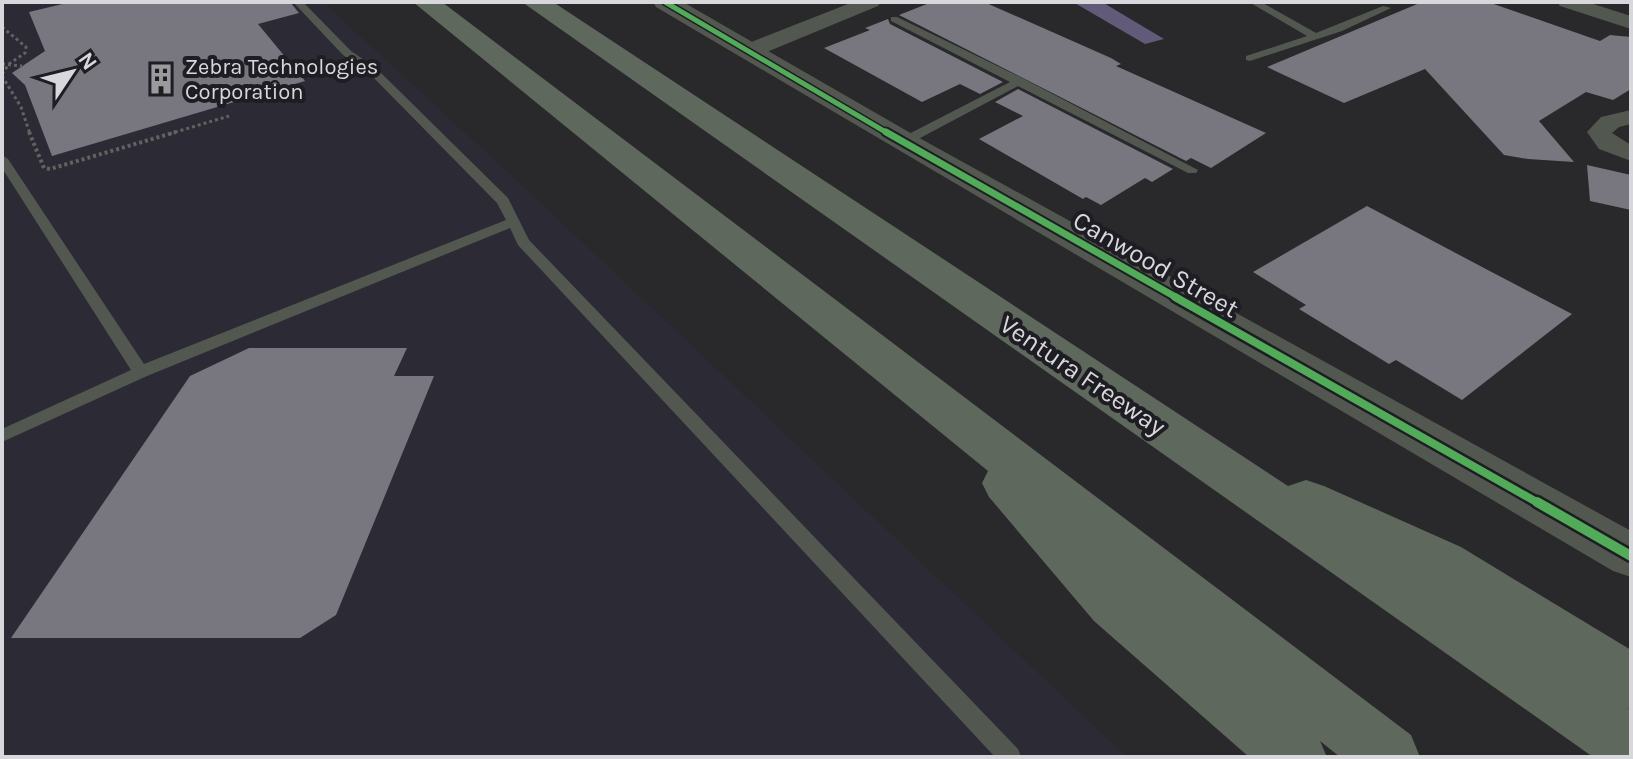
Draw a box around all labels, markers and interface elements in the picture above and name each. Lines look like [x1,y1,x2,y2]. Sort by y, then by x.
north arrow [32,32,112,112]
text: N [72,47,103,75]
place label: Zebra Technologies Corporation [185,54,378,105]
building icon: Zebra Technologies Corporation [144,62,178,96]
street label: Canwood Street [1067,204,1244,325]
street label: Ventura Freeway [994,309,1171,442]

